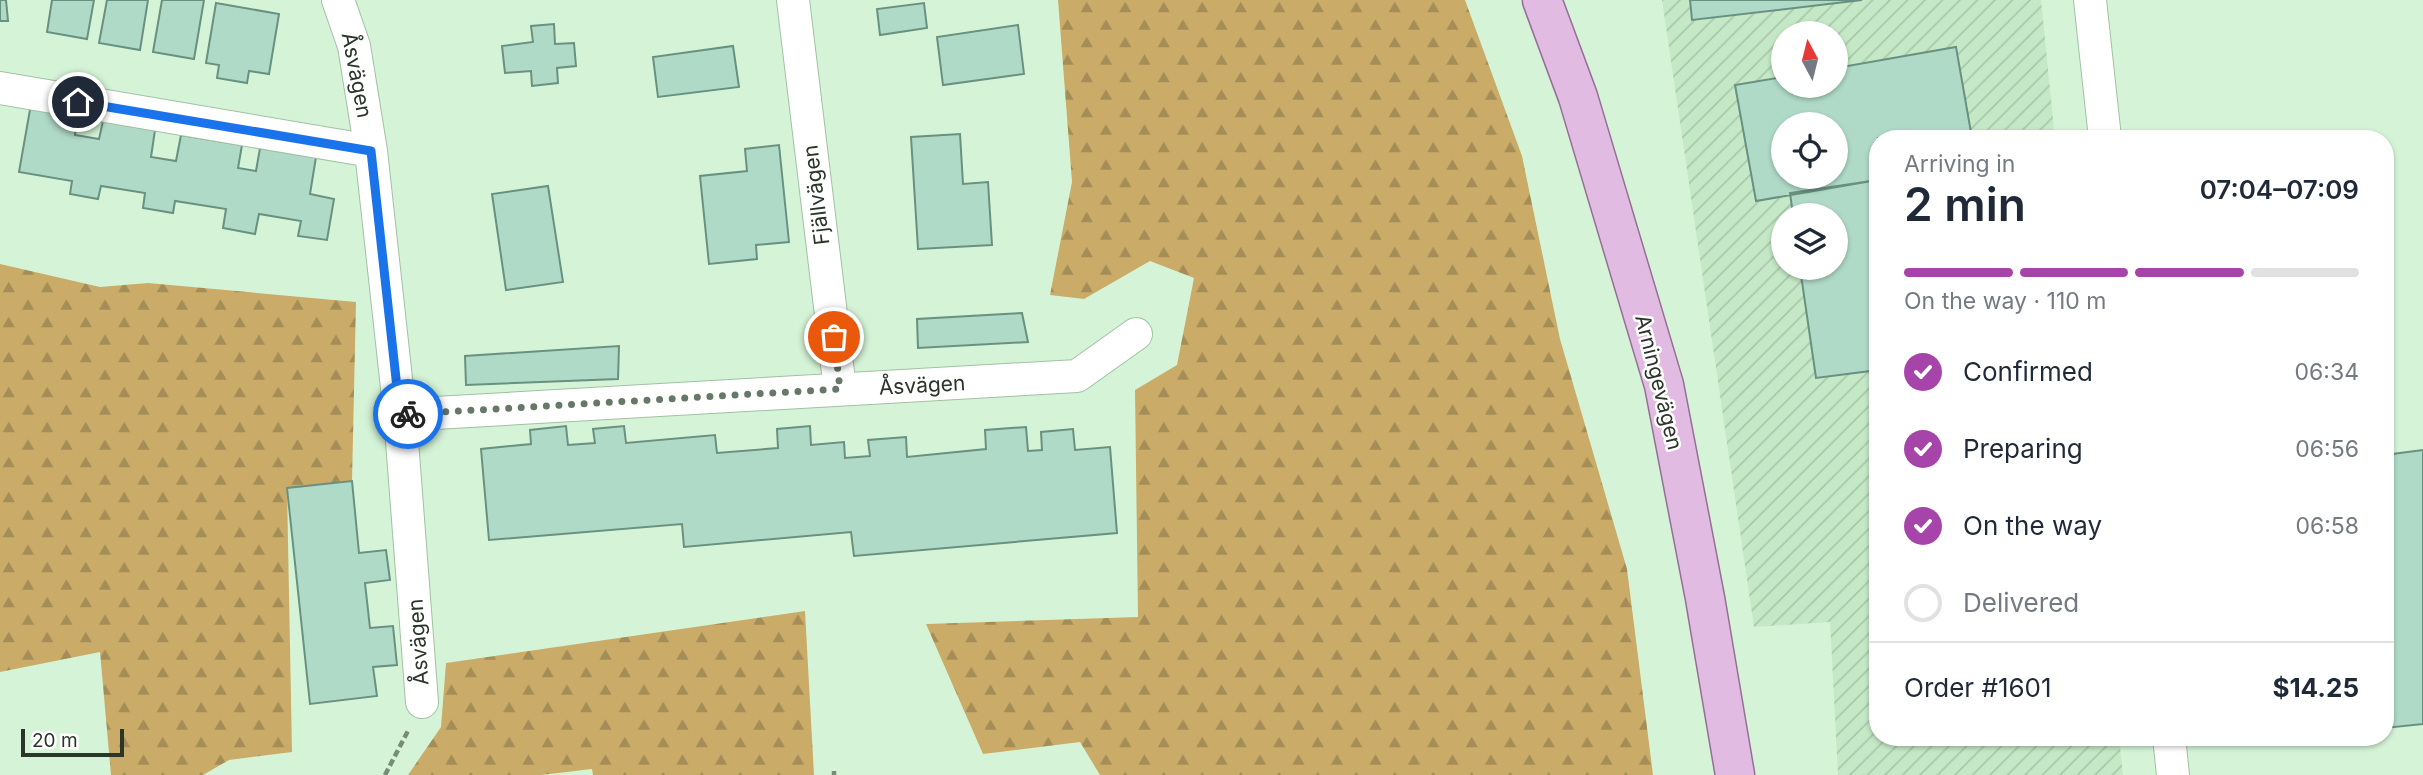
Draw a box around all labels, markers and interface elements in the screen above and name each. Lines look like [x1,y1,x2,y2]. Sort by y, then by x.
north arrow [1771,21,1848,98]
map controls [1771,21,1848,280]
street label: Åsvägen [336,30,379,120]
pin [48,72,108,132]
icon: home [59,83,97,121]
button: locate [1771,112,1848,189]
street label: Fjällvägen [797,144,835,246]
text: Arriving in [1904,150,2015,178]
text: 07:04–07:09 [2200,174,2359,205]
text: 2 min [1904,176,2026,232]
button: layers [1771,203,1848,280]
text: On the way · 110 m [1904,287,2106,315]
pin [804,307,864,367]
street label: Arningevägen [1630,312,1688,452]
icon: bag [815,318,853,356]
icon: check [1904,353,1942,391]
text: Confirmed [1963,356,2093,387]
text: 06:34 [2295,358,2359,386]
street label: Åsvägen [878,368,966,400]
courier [373,379,443,449]
icon: bike [389,395,427,433]
icon: check [1904,430,1942,468]
text: Preparing [1963,433,2083,464]
text: 06:56 [2295,435,2359,463]
icon: check [1904,507,1942,545]
text: On the way [1963,510,2102,541]
text: 06:58 [2295,512,2359,540]
text: Delivered [1963,587,2079,618]
street label: Åsvägen [401,598,433,686]
text: Order #1601 [1904,672,2052,703]
text: $14.25 [2272,672,2359,703]
scale bar [21,726,124,758]
text: 20 m [32,729,78,752]

